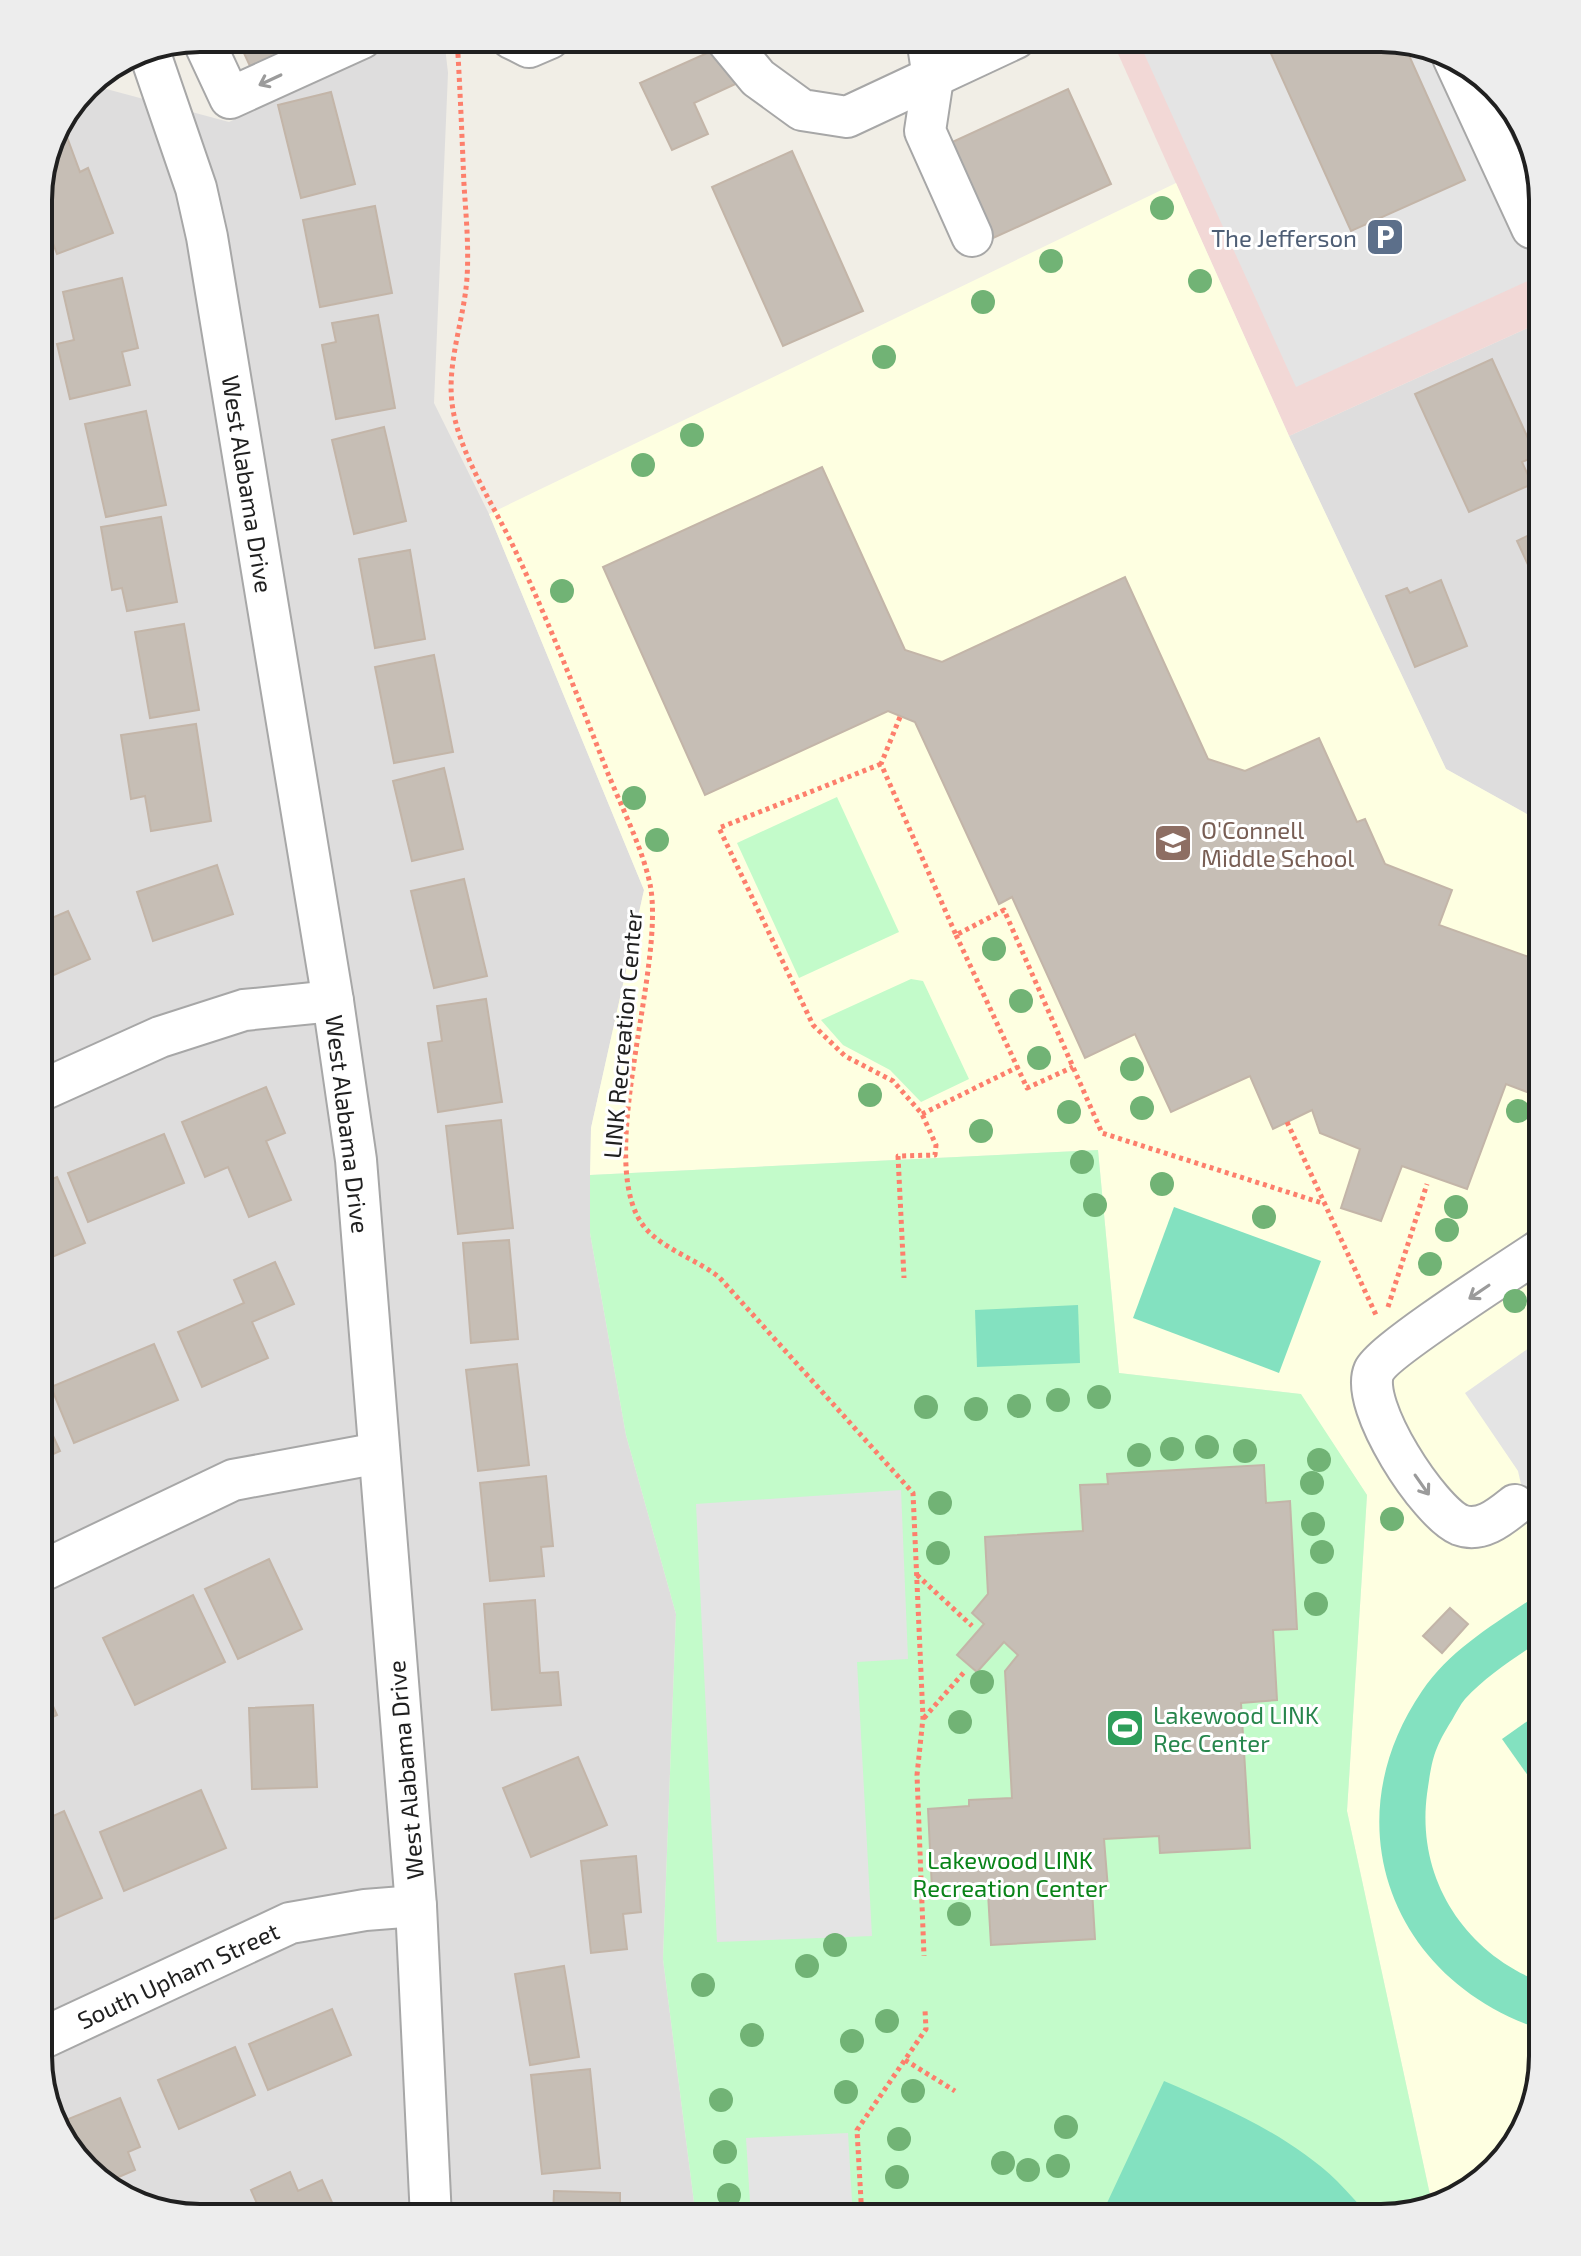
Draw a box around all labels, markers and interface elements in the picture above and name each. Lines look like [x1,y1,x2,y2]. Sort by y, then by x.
one-way arrow [259,73,283,88]
parking icon: The Jefferson [1364,216,1406,258]
place label: The Jefferson [1211,223,1357,252]
street label: West Alabama Drive [216,373,280,595]
place label: O'Connell Middle School [1201,815,1354,872]
school or university icon: O'Connell Middle School [1152,822,1194,864]
street label: LINK Recreation Center [597,908,647,1160]
street label: West Alabama Drive [320,1013,376,1235]
one-way arrow [1468,1284,1490,1300]
one-way arrow [1414,1474,1430,1496]
street label: West Alabama Drive [381,1659,429,1881]
place label: Lakewood LINK Rec Center [1153,1700,1319,1757]
sports icon: Lakewood LINK Rec Center [1104,1707,1146,1749]
park label: Lakewood LINK Recreation Center [913,1845,1108,1902]
street label: South Upham Street [72,1916,284,2034]

